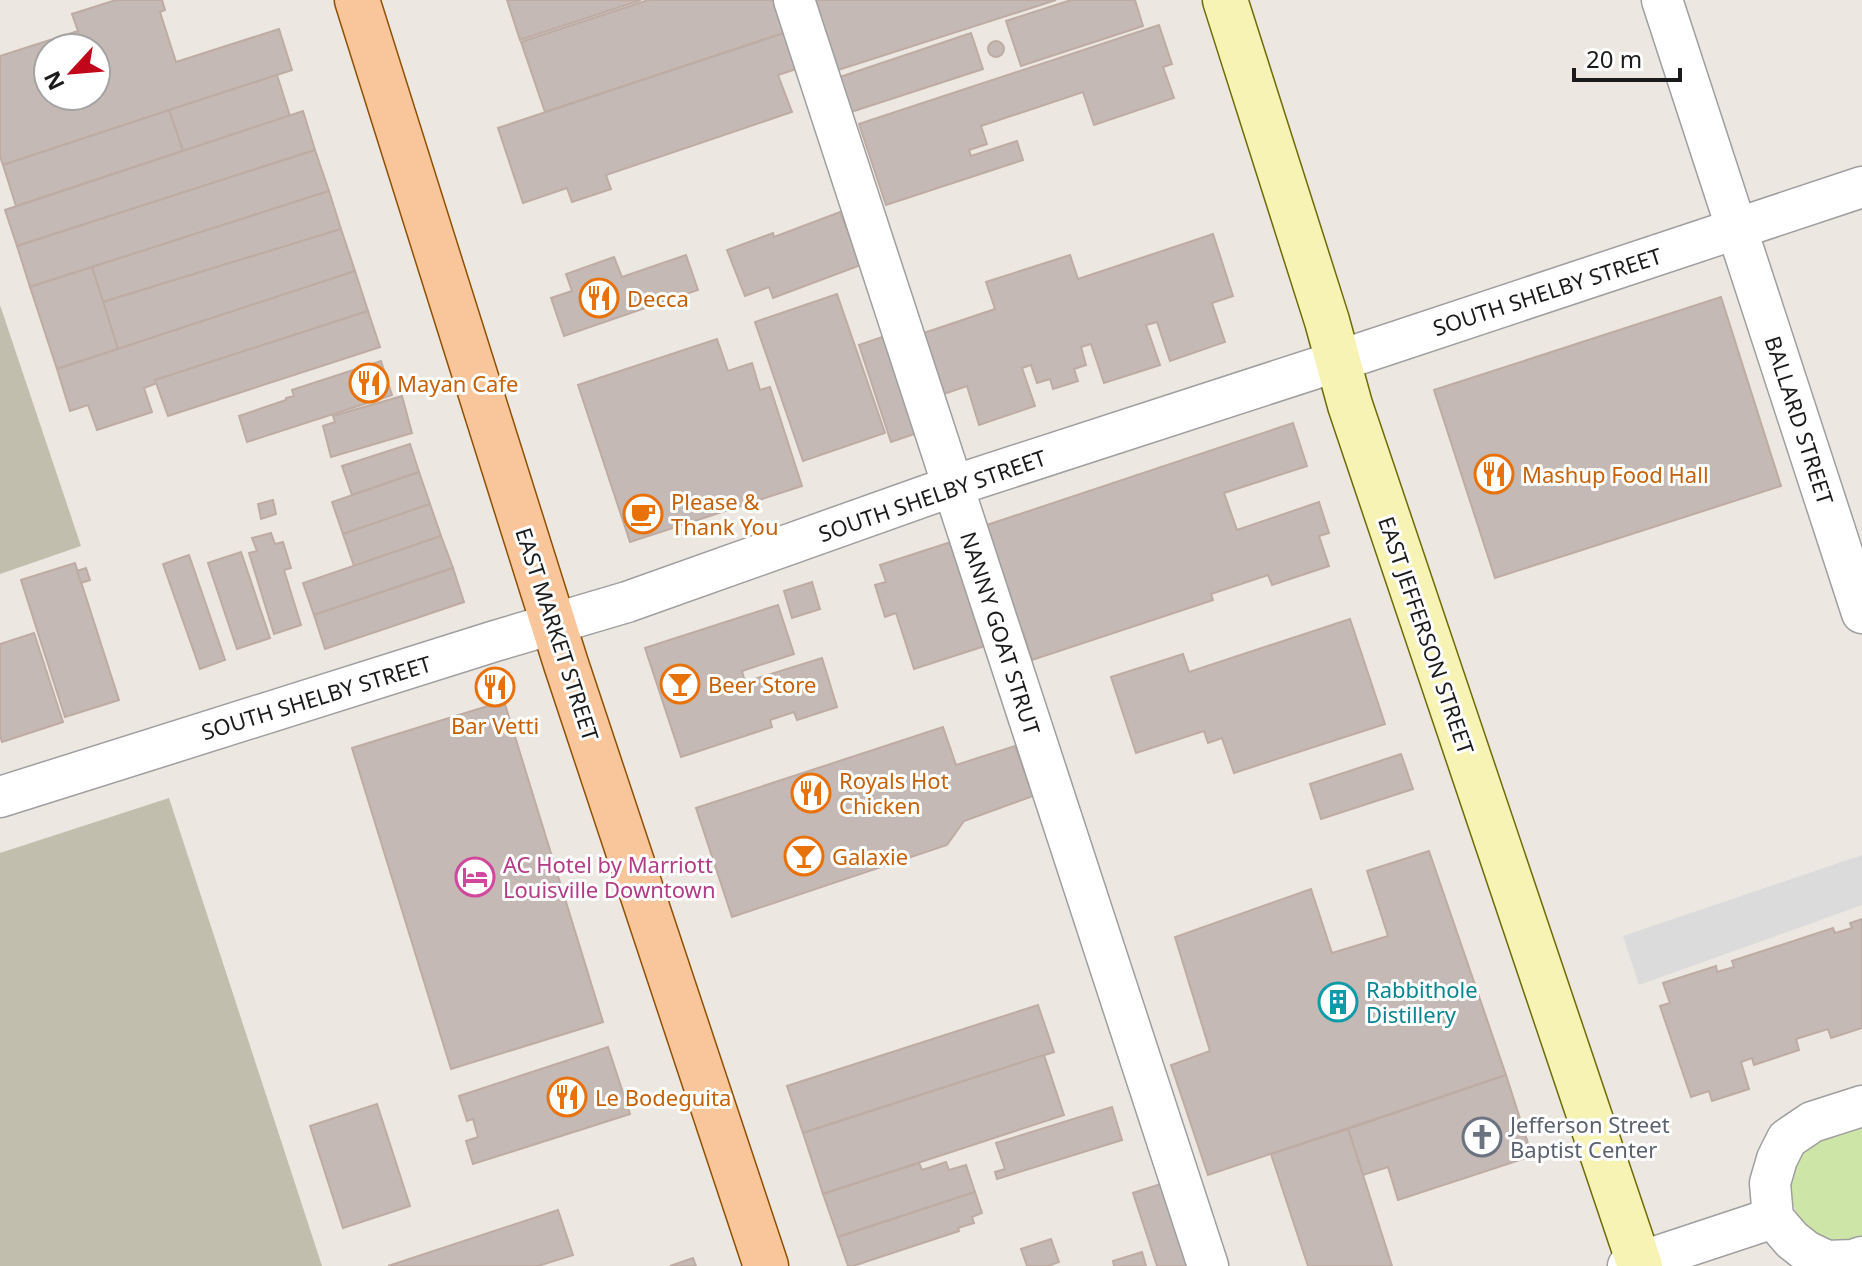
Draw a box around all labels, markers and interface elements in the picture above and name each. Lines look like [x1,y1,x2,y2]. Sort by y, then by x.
north arrow [32,32,112,112]
scale bar [1574,32,1680,82]
text: 20 m [1586,42,1642,75]
text: N [36,67,71,96]
street label: SOUTH SHELBY STREET [1429,240,1665,342]
restaurant icon: Decca [578,277,620,319]
place label: Decca [627,283,689,313]
street label: BALLARD STREET [1759,332,1841,508]
restaurant icon: Mayan Cafe [348,362,390,404]
place label: Mayan Cafe [397,368,518,398]
street label: SOUTH SHELBY STREET [814,442,1050,548]
restaurant icon: Mashup Food Hall [1473,453,1515,495]
place label: Mashup Food Hall [1522,459,1709,489]
place label: Please & Thank You [671,486,779,541]
cafe icon: Please & Thank You [622,493,664,535]
street label: EAST JEFFERSON STREET [1372,512,1482,758]
street label: EAST MARKET STREET [509,524,607,744]
street label: NANNY GOAT STRUT [954,528,1048,738]
street label: SOUTH SHELBY STREET [197,648,435,746]
bar icon: Beer Store [659,663,701,705]
restaurant icon: Bar Vetti [474,666,516,708]
place label: Beer Store [708,669,816,699]
place label: Bar Vetti [451,710,539,740]
place label: Royals Hot Chicken [839,765,949,820]
restaurant icon: Royals Hot Chicken [790,772,832,814]
bar icon: Galaxie [783,835,825,877]
place label: Galaxie [832,841,908,871]
place label: AC Hotel by Marriott Louisville Downtown [503,849,716,904]
hotel icon: AC Hotel by Marriott Louisville Downtown [454,856,496,898]
place label: Rabbithole Distillery [1366,974,1478,1029]
building icon: Rabbithole Distillery [1317,981,1359,1023]
restaurant icon: Le Bodeguita [546,1076,588,1118]
place label: Le Bodeguita [595,1082,731,1112]
place label: Jefferson Street Baptist Center [1508,1109,1670,1164]
church icon: Jefferson Street Baptist Center [1461,1116,1503,1158]

